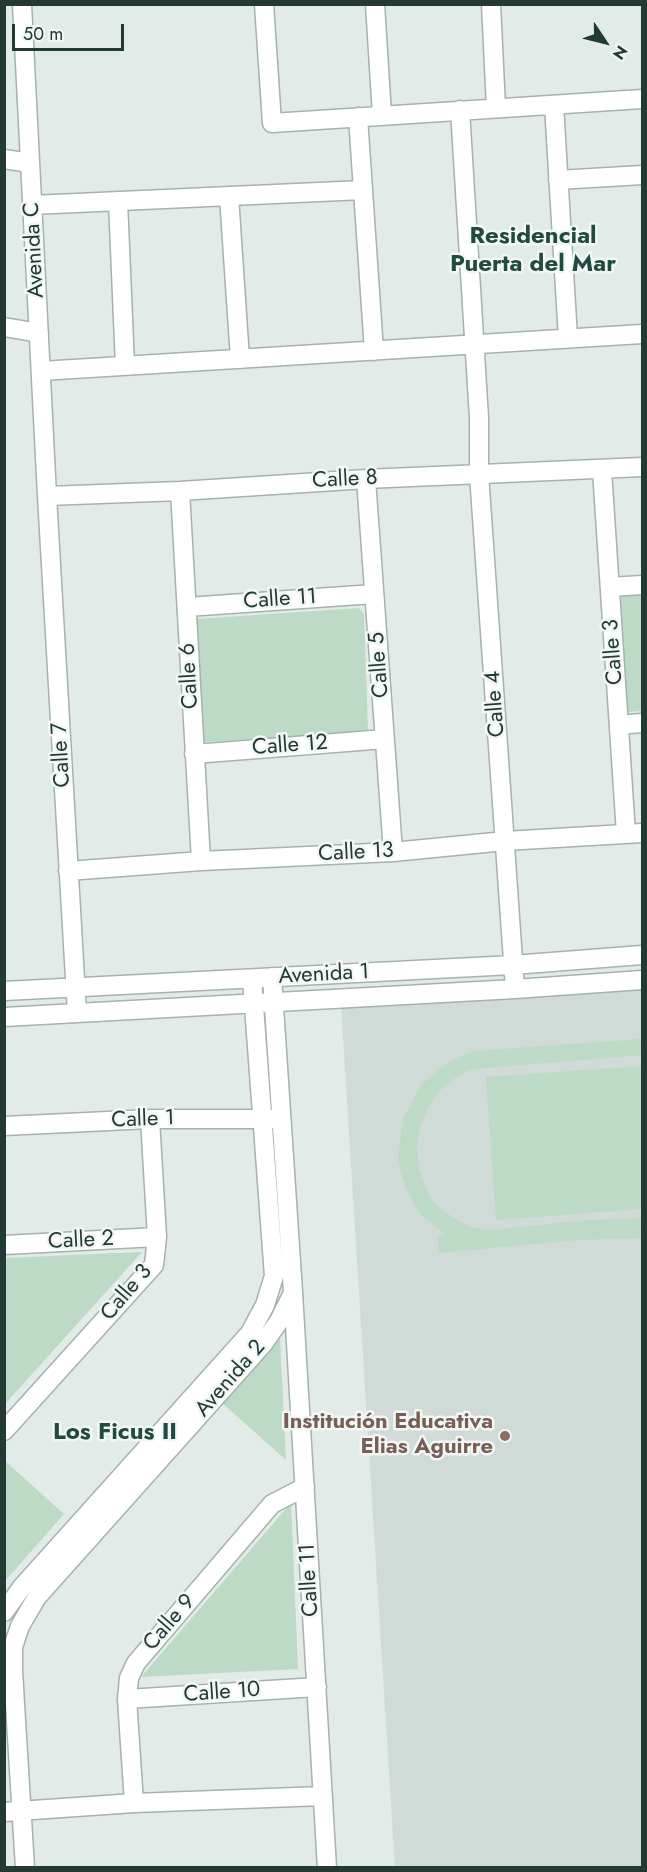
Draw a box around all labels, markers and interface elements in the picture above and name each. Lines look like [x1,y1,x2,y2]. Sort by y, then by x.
scale bar [15,12,128,50]
north arrow [575,12,635,72]
text: 50 m [23,21,63,47]
text: N [607,41,633,64]
street label: Avenida C [19,201,51,299]
district label: Residencial Puerta del Mar [450,223,616,279]
street label: Calle 8 [311,465,379,495]
street label: Calle 11 [242,584,318,616]
street label: Calle 3 [599,618,629,686]
street label: Calle 5 [365,631,395,699]
street label: Calle 6 [175,642,205,710]
street label: Calle 4 [481,670,511,738]
street label: Calle 7 [47,722,77,788]
street label: Calle 12 [251,730,329,762]
street label: Calle 13 [318,838,394,868]
street label: Avenida 1 [278,959,370,991]
street label: Calle 1 [111,1106,175,1134]
street label: Calle 2 [47,1226,115,1256]
street label: Calle 3 [96,1259,158,1327]
street label: Avenida 2 [190,1335,272,1423]
place label: Institución Educativa Elias Aguirre [283,1410,493,1462]
district label: Los Ficus II [53,1419,177,1447]
marker: Institución Educativa Elias Aguirre [498,1429,512,1443]
street label: Calle 11 [295,1543,325,1617]
street label: Calle 9 [138,1589,202,1657]
street label: Calle 10 [183,1677,261,1709]

